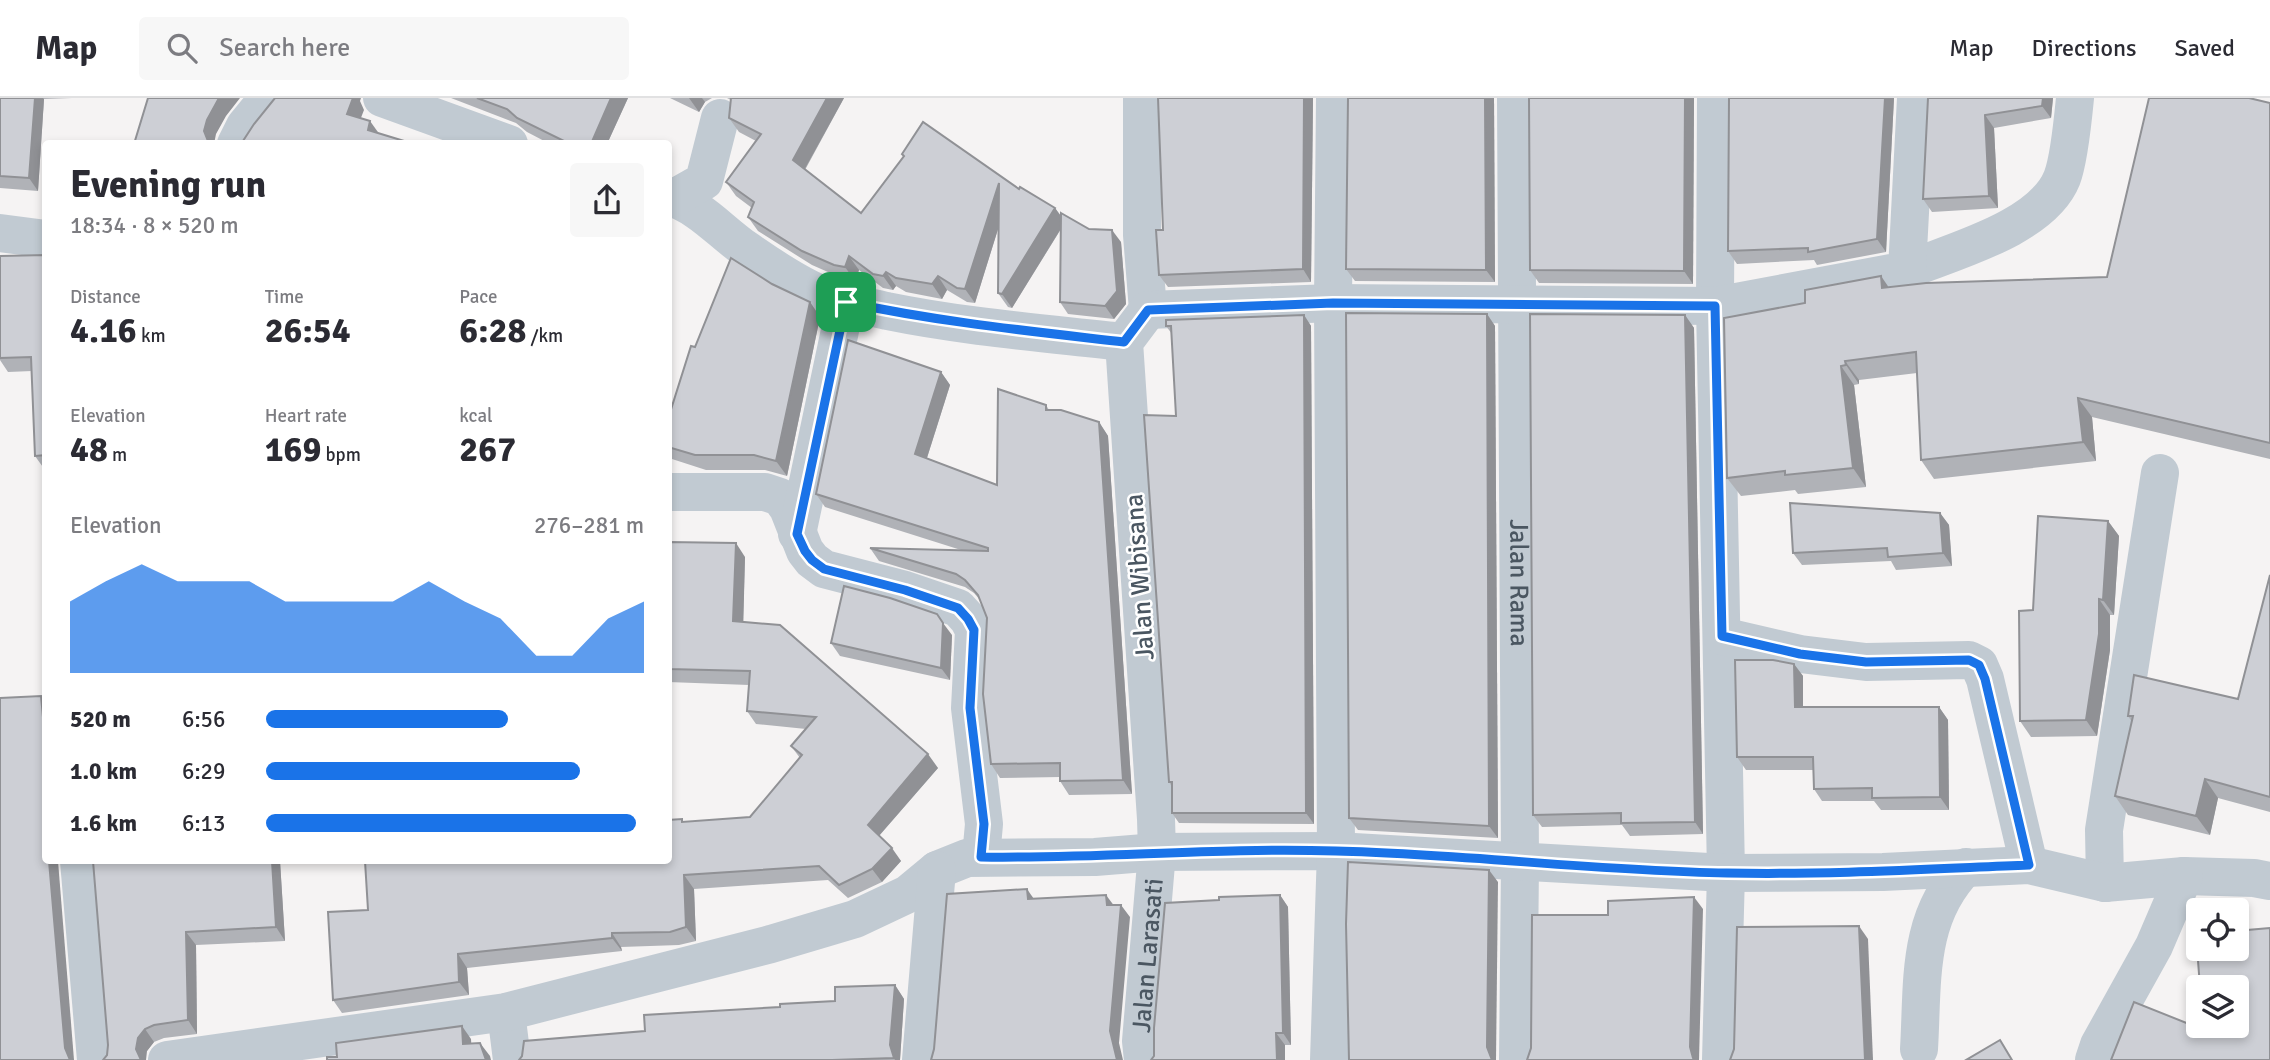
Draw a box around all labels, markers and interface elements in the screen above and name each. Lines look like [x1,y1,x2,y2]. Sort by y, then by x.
search box [139,17,629,80]
text: Map [35,28,97,69]
icon: search [163,29,201,67]
text: Search here [219,32,350,64]
text: Map [1949,33,1994,63]
text: Directions [2032,33,2137,63]
text: Saved [2175,33,2235,63]
text: Evening run [70,161,266,208]
button: share [570,163,644,237]
text: 18:34 · 8 × 520 m [70,211,239,240]
pin [816,272,876,332]
icon: arrive [827,283,865,321]
text: Distance [70,285,141,309]
text: Time [265,285,304,309]
text: Pace [459,285,498,309]
text: 4.16 [70,309,137,352]
text: 26:54 [265,309,351,352]
text: 6:28 [459,309,526,352]
text: km [137,324,166,348]
text: /km [526,324,563,348]
text: Elevation [70,404,146,428]
text: Heart rate [265,404,347,428]
text: kcal [459,404,493,428]
text: 48 [70,428,108,471]
text: 169 [265,428,321,471]
text: 267 [459,428,516,471]
text: m [108,443,127,467]
text: bpm [321,443,361,467]
street label: Jalan Wibisana [1118,493,1162,661]
text: Elevation [70,511,162,540]
text: 276–281 m [534,511,644,540]
street label: Jalan Rama [1502,519,1535,647]
text: 520 m [70,705,131,734]
text: 6:56 [182,705,225,734]
text: 1.0 km [70,757,137,786]
text: 6:29 [182,757,225,786]
text: 1.6 km [70,809,137,838]
text: 6:13 [182,809,225,838]
street label: Jalan Larasati [1126,877,1171,1034]
map controls [2186,898,2249,1038]
button: locate [2186,898,2249,961]
button: layers [2186,975,2249,1038]

